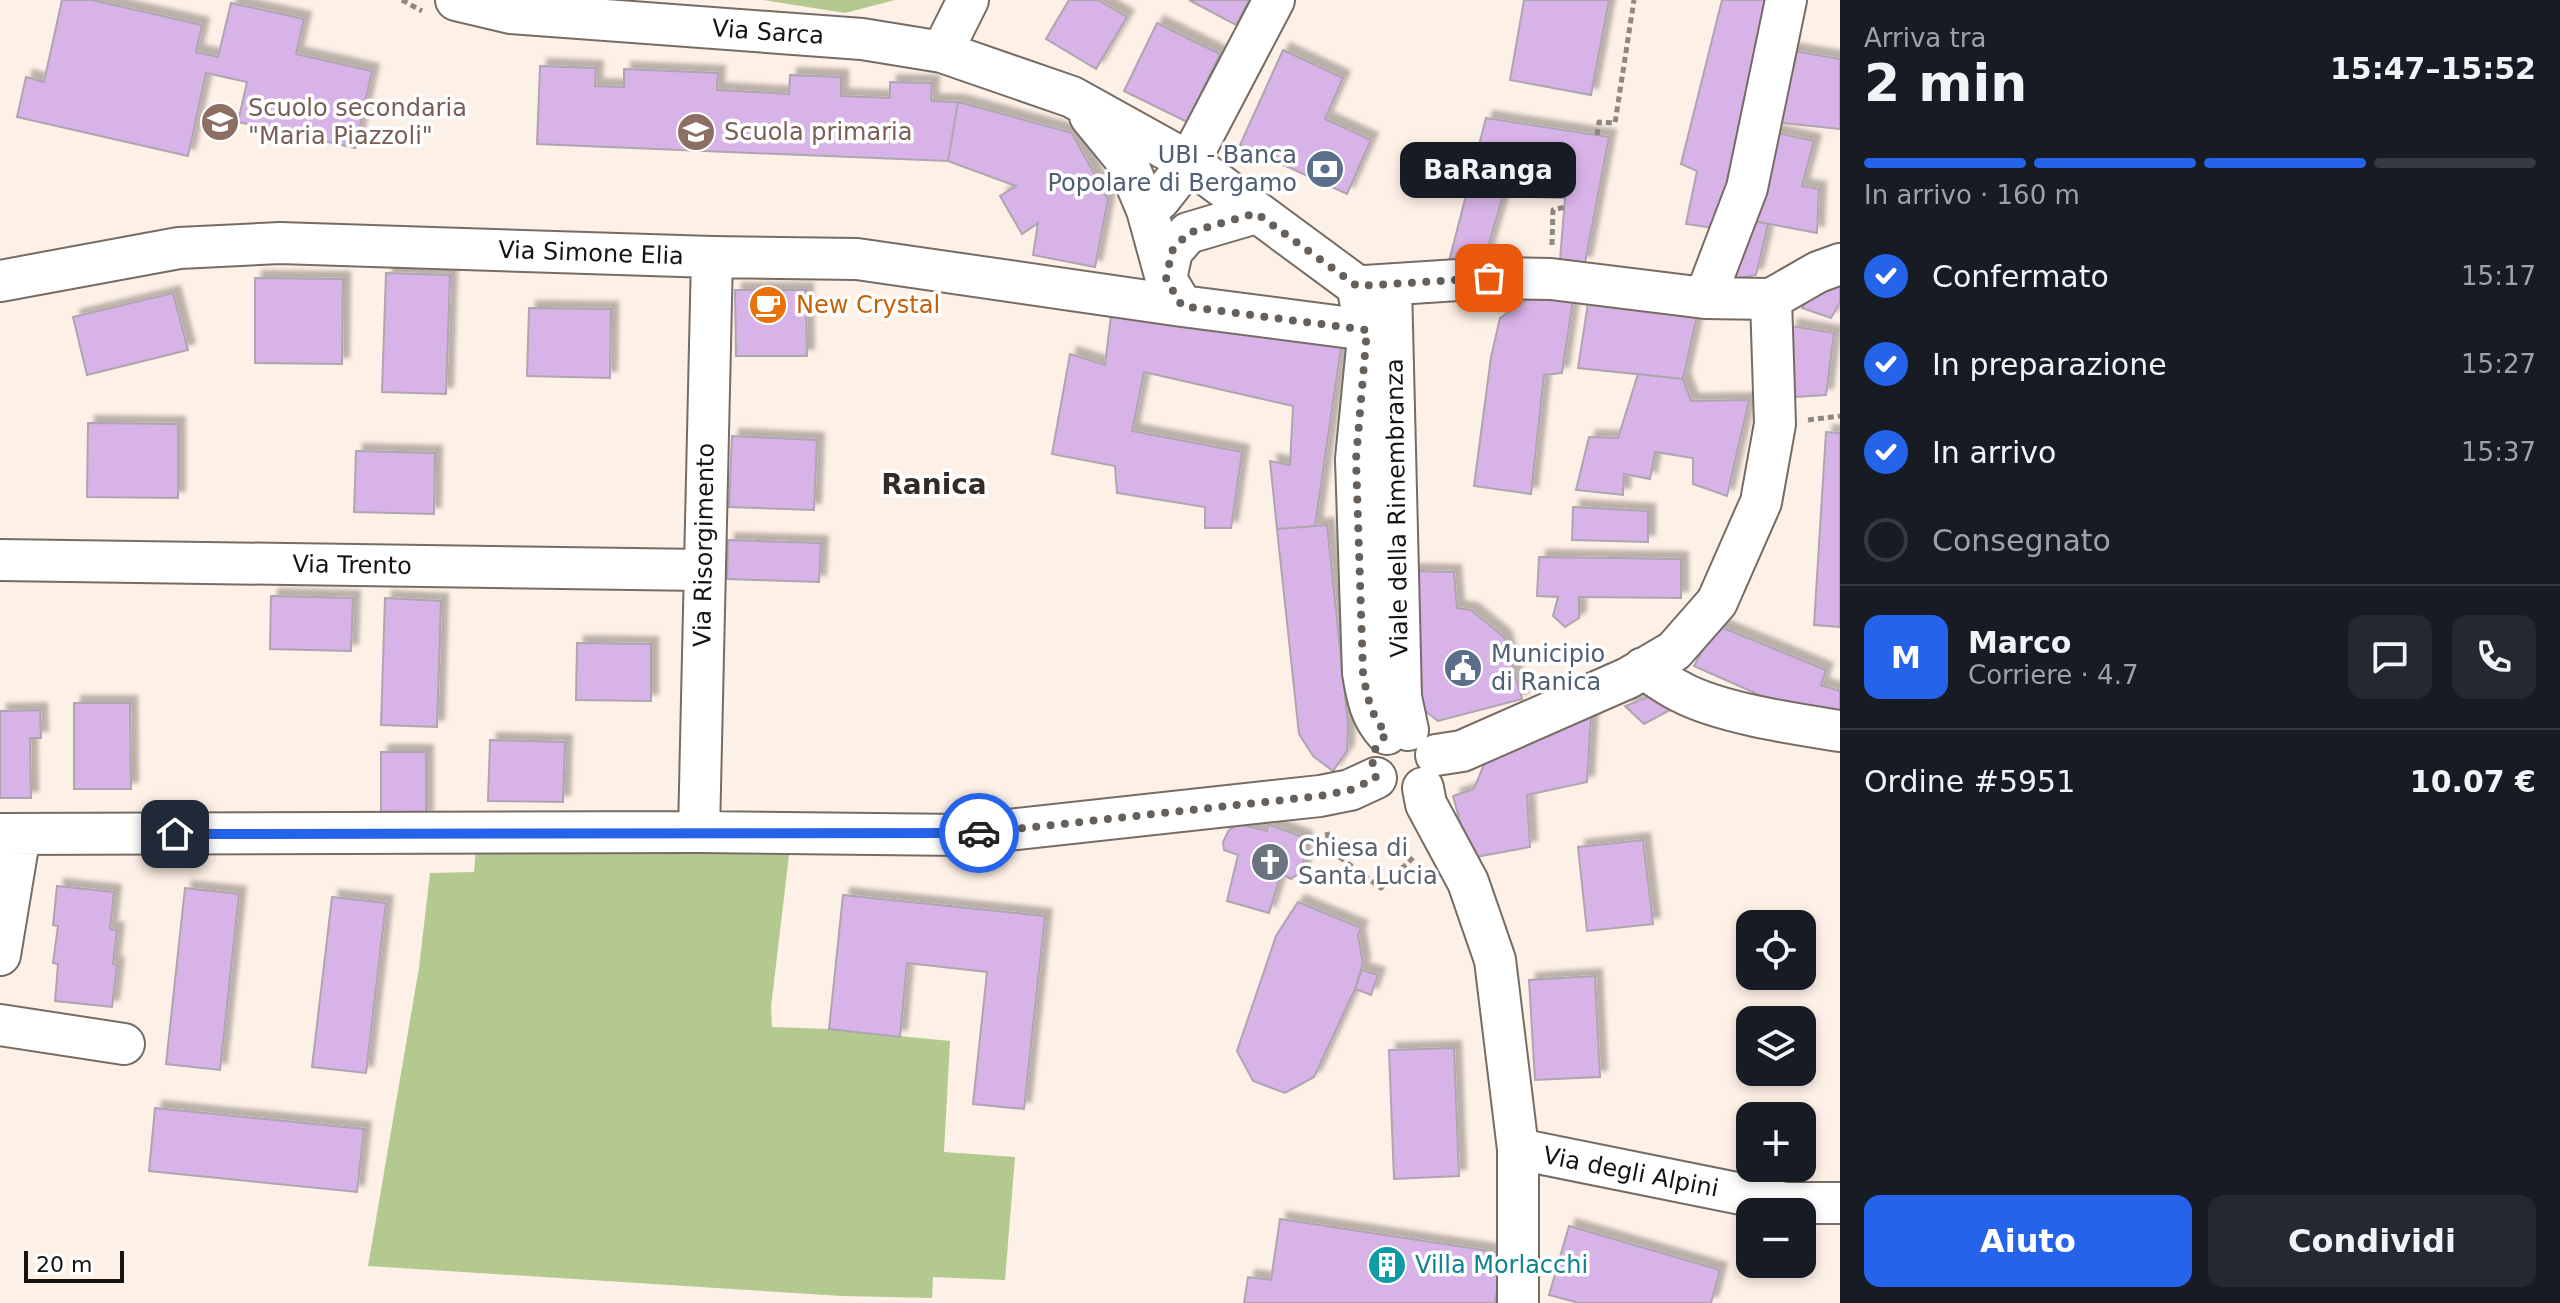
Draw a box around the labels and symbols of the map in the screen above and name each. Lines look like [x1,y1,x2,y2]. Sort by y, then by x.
street label: Via Sarca [711,14,825,50]
place label: Scuolo secondaria "Maria Piazzoli" [248,94,467,150]
school or university icon: Scuolo secondaria "Maria Piazzoli" [199,101,241,143]
school or university icon: Scuola primaria [675,111,717,153]
place label: Scuola primaria [724,118,912,146]
place label: UBI - Banca Popolare di Bergamo [1047,141,1297,197]
callout: BaRanga [1401,142,1577,198]
bank icon: UBI - Banca Popolare di Bergamo [1304,148,1346,190]
street label: Via Simone Elia [498,236,684,270]
pin [1455,244,1523,312]
cafe icon: New Crystal [747,284,789,326]
place label: New Crystal [796,291,940,319]
street label: Viale della Rimembranza [1380,358,1414,658]
street label: Via Risorgimento [688,443,720,647]
district label: Ranica [881,468,987,501]
street label: Via Trento [292,550,412,580]
place label: Municipio di Ranica [1491,640,1605,696]
public building icon: Municipio di Ranica [1442,647,1484,689]
courier [939,793,1019,873]
pin [141,800,209,868]
place label: Chiesa di Santa Lucia [1298,834,1438,890]
church icon: Chiesa di Santa Lucia [1249,841,1291,883]
street label: Via degli Alpini [1541,1141,1721,1203]
building icon: Villa Morlacchi [1366,1244,1408,1286]
scale bar [24,1247,124,1283]
place label: Villa Morlacchi [1415,1251,1588,1279]

